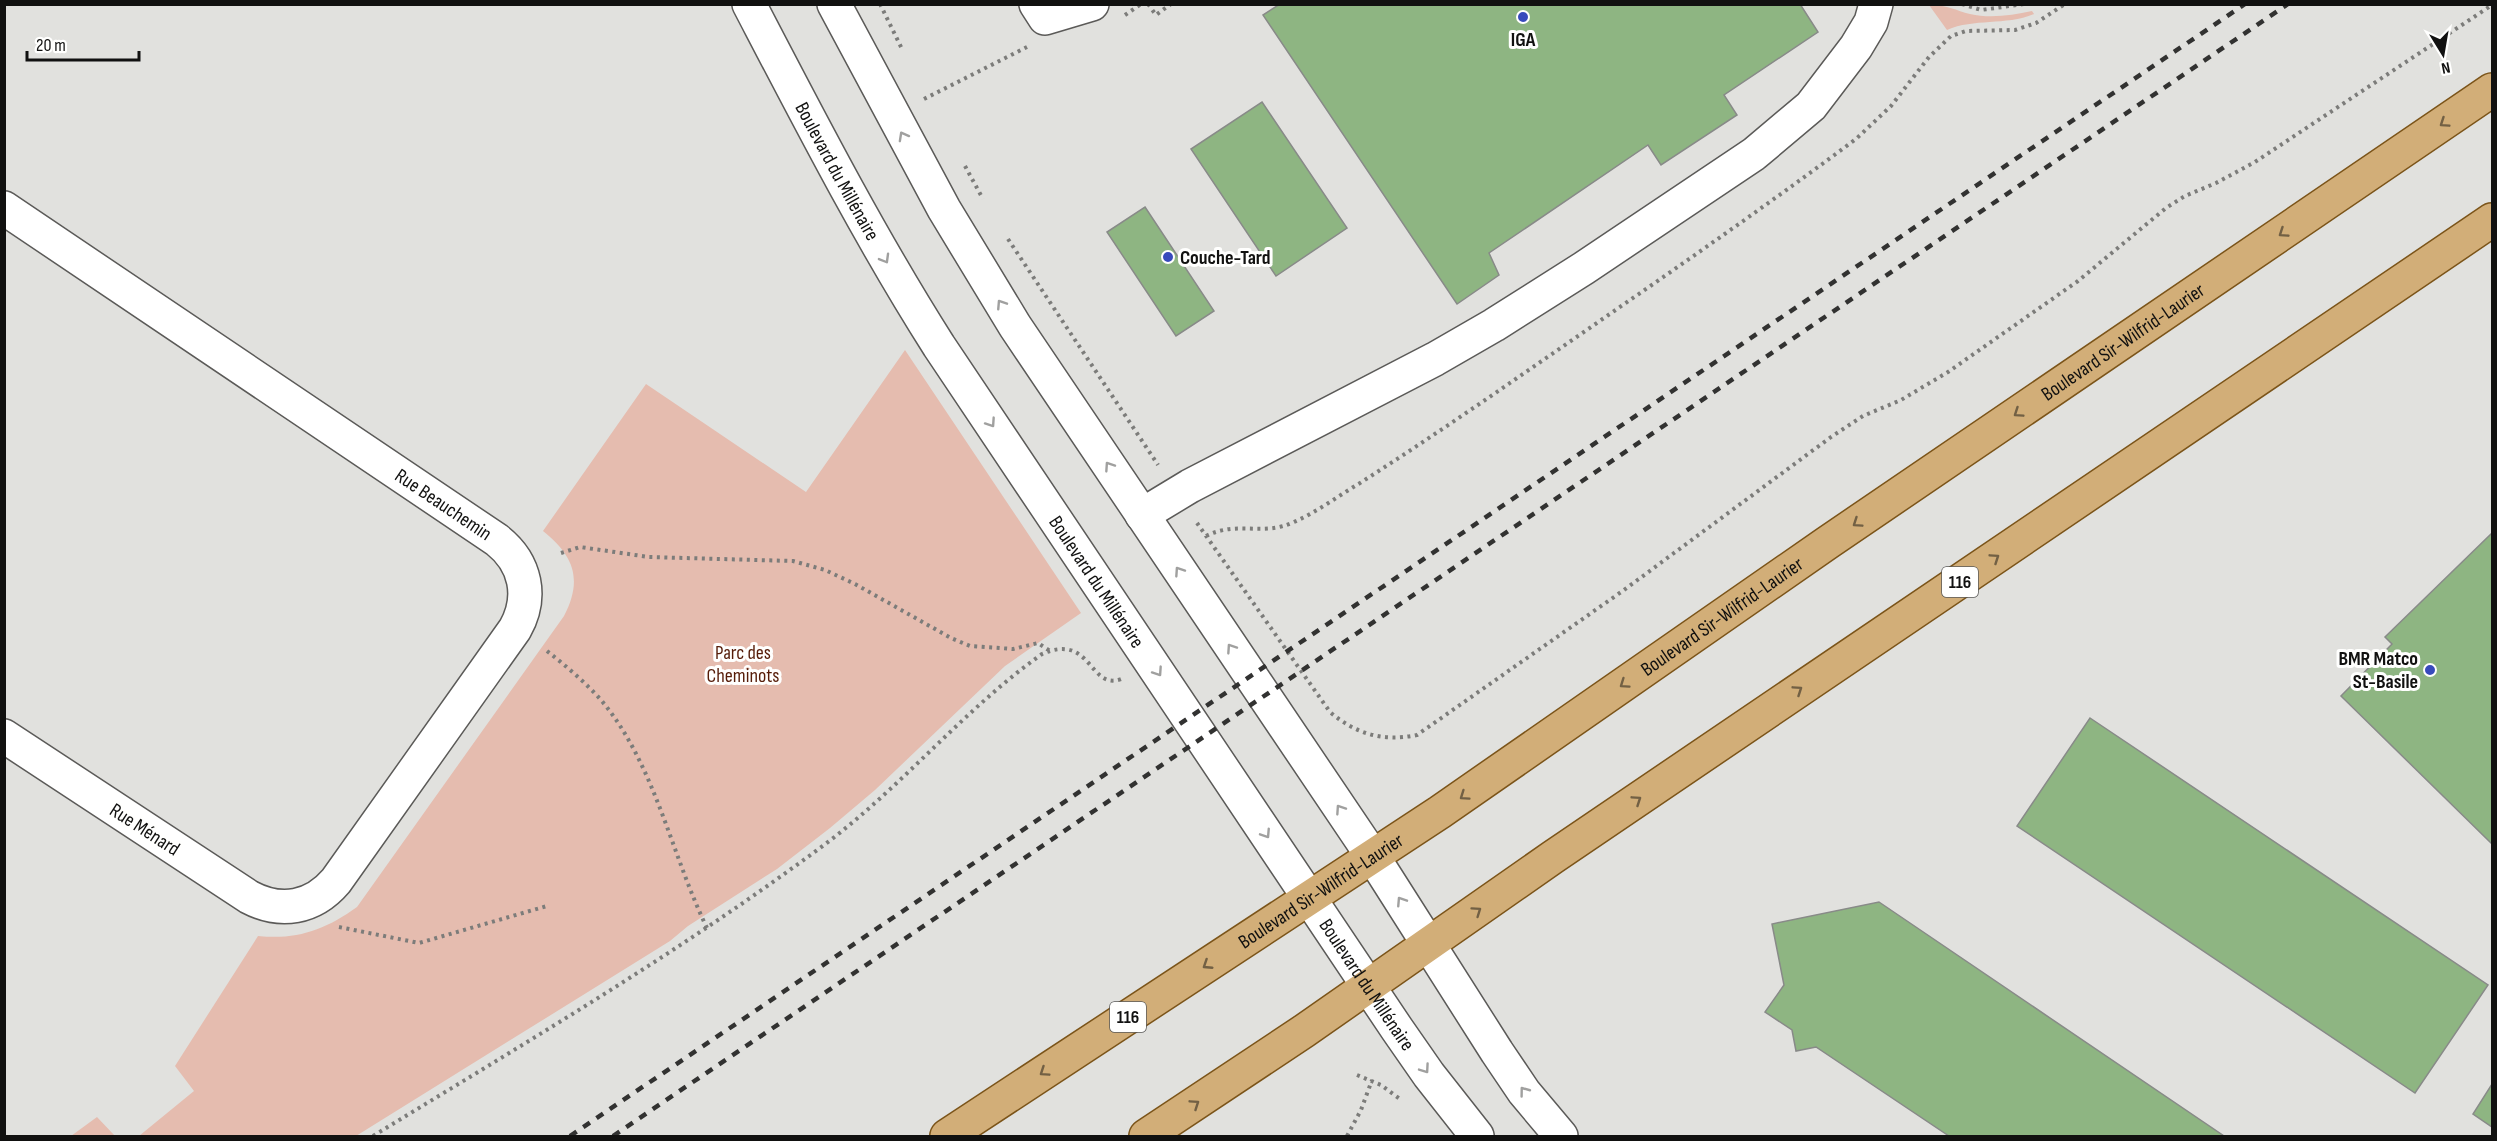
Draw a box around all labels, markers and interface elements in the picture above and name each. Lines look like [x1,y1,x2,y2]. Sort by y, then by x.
marker: IGA [1516,10,1530,24]
scale bar [27,24,140,62]
north arrow [2413,24,2473,84]
place label: IGA [1511,28,1536,52]
text: 20 m [36,35,66,56]
text: N [2440,57,2452,77]
street label: Boulevard du Millénaire [789,98,884,245]
one-way arrow [2440,116,2451,127]
one-way arrow [898,132,910,142]
one-way arrow [2279,226,2290,237]
place label: Couche-Tard [1180,246,1271,270]
marker: Couche-Tard [1161,250,1175,264]
one-way arrow [878,253,889,263]
street label: Boulevard Sir-Wilfrid-Laurier [2037,278,2210,406]
one-way arrow [997,300,1008,311]
one-way arrow [2013,406,2024,417]
one-way arrow [983,416,994,427]
one-way arrow [1105,462,1116,473]
street label: Rue Beauchemin [390,464,496,546]
street label: Boulevard du Millénaire [1043,512,1149,653]
one-way arrow [1852,516,1863,527]
street label: Boulevard Sir-Wilfrid-Laurier [1636,552,1808,682]
one-way arrow [1988,554,1999,565]
one-way arrow [1175,566,1186,577]
road number: 116 [1942,567,1978,597]
park label: Parc des Cheminots [707,641,779,688]
one-way arrow [1227,643,1238,654]
place label: BMR Matco St-Basile [2338,647,2418,694]
marker: BMR Matco St-Basile [2423,663,2437,677]
one-way arrow [1151,665,1162,676]
one-way arrow [1619,677,1630,688]
one-way arrow [1792,686,1803,697]
one-way arrow [1459,789,1470,800]
one-way arrow [1631,796,1642,807]
street label: Rue Ménard [105,798,184,861]
one-way arrow [1336,805,1347,816]
street label: Boulevard Sir-Wilfrid-Laurier [1234,828,1408,954]
one-way arrow [1259,828,1271,838]
one-way arrow [1397,897,1408,908]
one-way arrow [1470,907,1481,918]
street label: Boulevard du Millénaire [1313,914,1419,1055]
one-way arrow [1203,958,1213,970]
road number: 116 [1110,1002,1146,1032]
one-way arrow [1418,1062,1429,1073]
one-way arrow [1039,1065,1050,1076]
one-way arrow [1520,1087,1531,1098]
one-way arrow [1188,1100,1199,1111]

